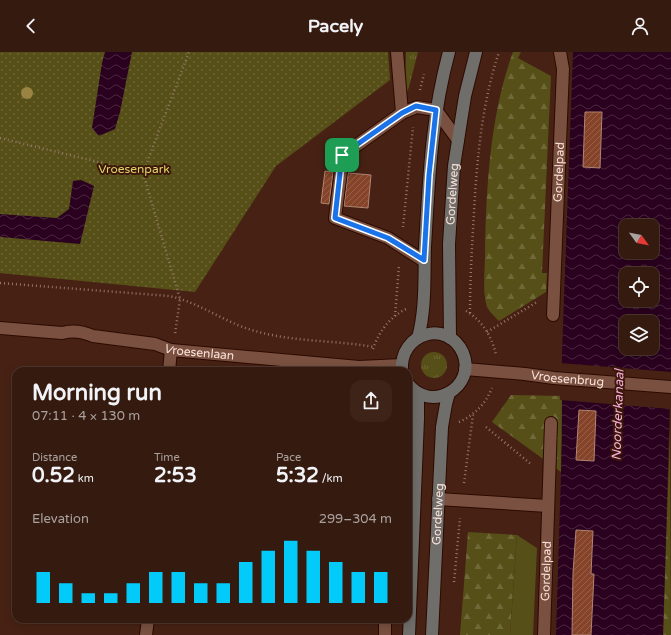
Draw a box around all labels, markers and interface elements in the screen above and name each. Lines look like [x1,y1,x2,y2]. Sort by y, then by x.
icon: back [20,15,42,37]
text: Pacely [308,15,363,37]
icon: person [629,15,651,37]
pin [325,138,359,172]
street label: Gordelpad [551,142,567,202]
icon: arrive [331,144,353,166]
park label: Vroesenpark [98,162,170,176]
street label: Gordelweg [443,163,461,225]
north arrow [619,219,659,259]
map controls [619,219,659,355]
button: locate [619,267,659,307]
button: layers [619,315,659,355]
street label: Vroesenlaan [162,341,235,363]
water label: Noorderkanaal [608,367,628,461]
street label: Vroesenbrug [530,368,605,389]
text: Morning run [32,380,162,406]
button: share [350,380,392,422]
text: 07:11 · 4 × 130 m [32,408,140,424]
text: Distance [32,451,77,464]
text: Time [154,451,180,464]
text: Pace [276,451,301,464]
text: 0.52 [32,464,75,488]
text: 2:53 [154,464,197,488]
text: 5:32 [276,464,319,488]
text: km [75,472,94,485]
text: /km [319,472,343,485]
street label: Gordelweg [429,483,446,545]
text: Elevation [32,511,89,527]
text: 299–304 m [319,511,392,527]
street label: Gordelpad [538,541,554,601]

